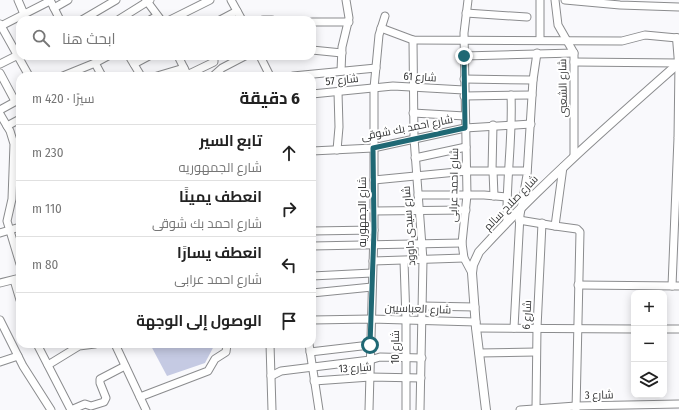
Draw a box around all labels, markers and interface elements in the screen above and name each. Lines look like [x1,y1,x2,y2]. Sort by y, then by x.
search box [16,16,316,60]
icon: search [30,27,52,49]
text: ابحث هنا [62,30,116,48]
route end [455,47,473,65]
street label: شارع الشعبى [556,59,571,117]
street label: شارع 61 [403,70,437,85]
street label: شارع 57 [325,72,359,89]
text: 6 دقيقة [239,88,300,109]
text: سيرًا · 420 m [32,91,95,106]
street label: شارع احمد بك شوقى [360,113,454,144]
text: تابع السير [199,132,262,150]
icon: ahead [278,142,300,164]
text: 230 m [32,145,63,160]
street label: شارع احمد عرابى [447,148,462,222]
text: شارع الجمهوريه [179,160,262,175]
street label: شارع صلاح سالم [481,173,541,234]
street label: شارع الجمهوريه [356,177,370,247]
street label: شارع سيدى داوود [400,186,419,266]
text: انعطف يمينًا [179,188,262,206]
icon: right [278,198,300,220]
text: 110 m [32,201,62,216]
text: شارع احمد بك شوقى [152,216,262,231]
text: انعطف يسارًا [177,244,262,262]
icon: left [278,254,300,276]
text: 80 m [32,257,58,272]
text: شارع احمد عرابى [174,272,262,287]
map controls [631,290,667,398]
button: + [631,290,667,326]
street label: شارع 6 [520,300,535,330]
street label: شارع العباسيين [384,301,452,318]
icon: arrive [278,310,300,332]
text: الوصول إلى الوجهة [136,312,262,330]
button: − [631,326,667,362]
street label: شارع 10 [389,330,403,364]
route start [361,336,379,354]
street label: شارع 13 [338,361,372,376]
button: layers [631,362,667,398]
street label: شارع 3 [584,388,614,403]

